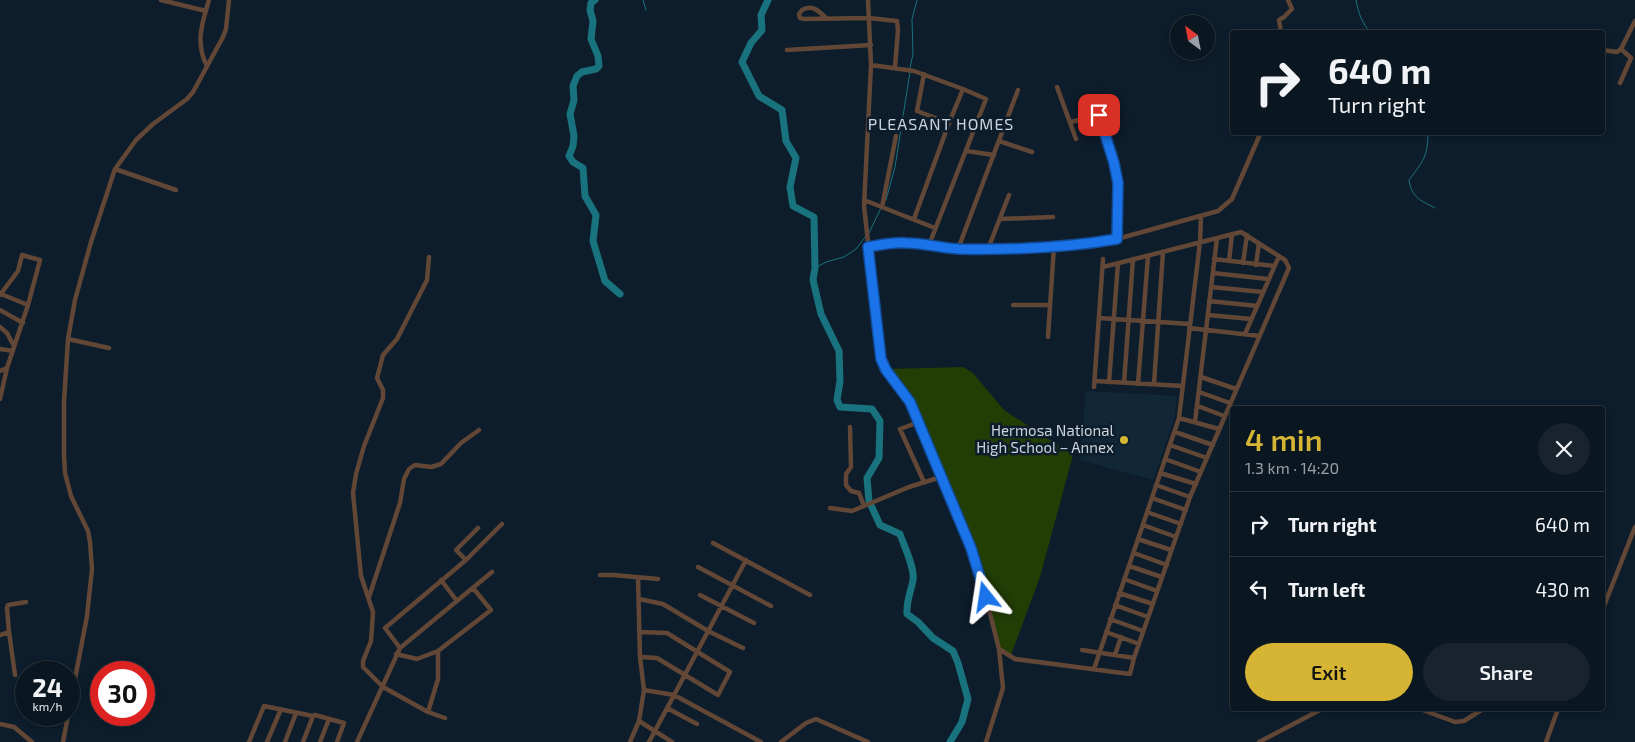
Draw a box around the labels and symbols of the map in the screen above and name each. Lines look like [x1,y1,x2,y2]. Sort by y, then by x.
north arrow [1170,15,1215,60]
pin [1078,94,1120,136]
district label: PLEASANT HOMES [868,114,1014,133]
place label: Hermosa National High School – Annex [976,421,1115,456]
marker: Hermosa National High School – Annex [1118,434,1130,446]
position arrow [959,570,1011,622]
speed limit sign: 30 [90,661,155,726]

